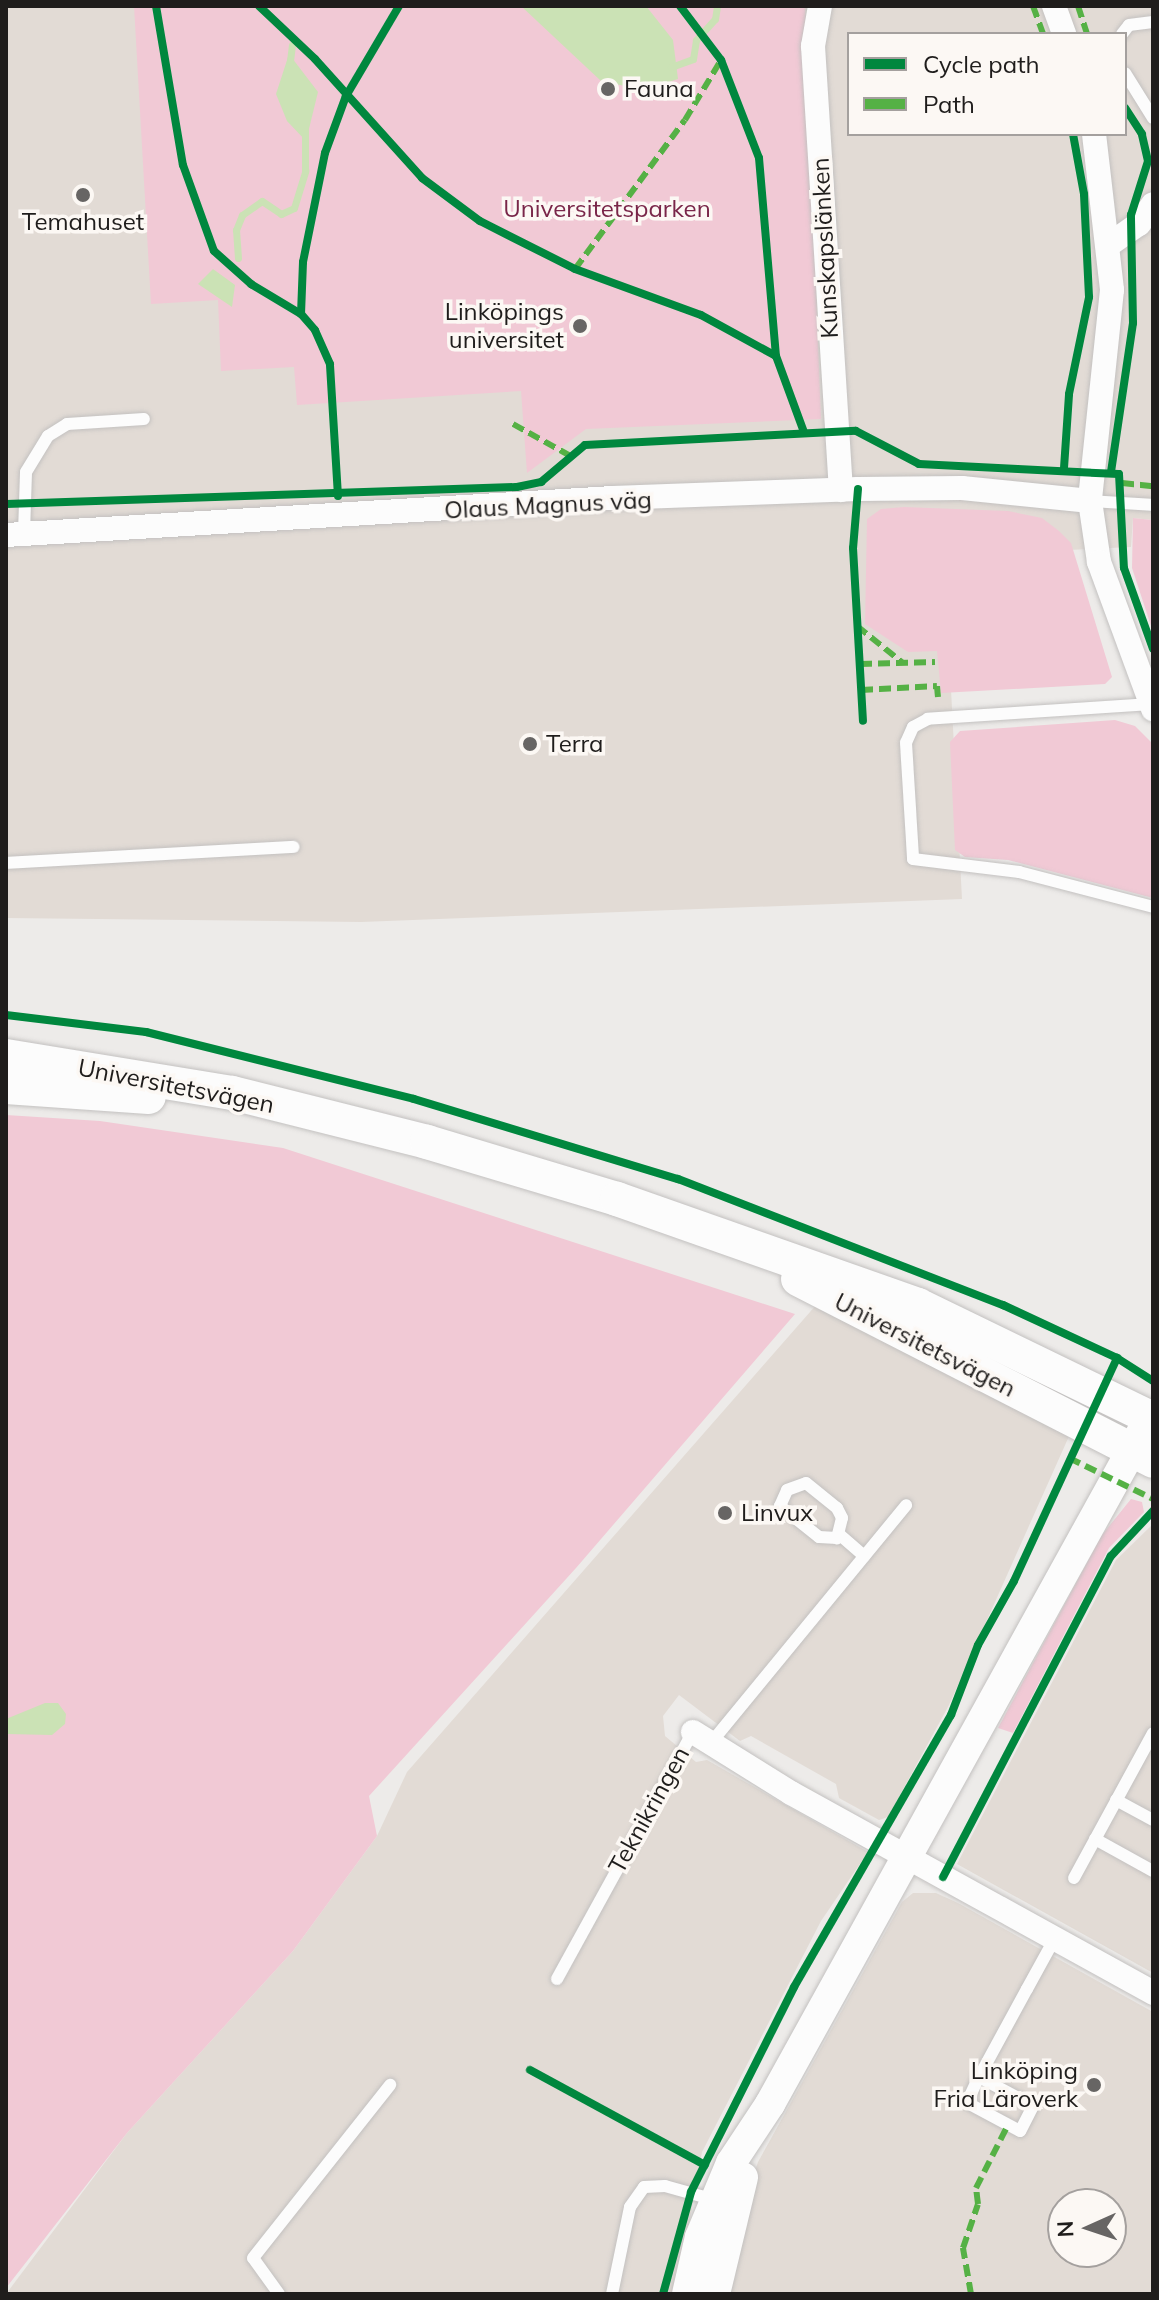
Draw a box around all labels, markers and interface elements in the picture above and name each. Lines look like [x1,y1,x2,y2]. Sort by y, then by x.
legend [847,32,1127,136]
text: Cycle path [923,49,1040,79]
place label: Fauna [624,75,694,103]
marker: Fauna [599,80,617,98]
text: Path [923,89,975,119]
street label: Kunskapslänken [806,157,844,339]
marker: Temahuset [74,186,92,204]
park label: Universitetsparken [503,195,711,223]
place label: Temahuset [22,208,144,236]
place label: Linköpings universitet [445,298,564,354]
marker: Linköpings universitet [571,317,589,335]
street label: Olaus Magnus väg [443,485,653,525]
place label: Terra [546,730,603,758]
marker: Terra [521,735,539,753]
street label: Universitetsvägen [75,1053,277,1119]
street label: Universitetsvägen [830,1287,1020,1403]
place label: Linvux [741,1499,813,1527]
marker: Linvux [716,1504,734,1522]
street label: Teknikringen [602,1742,696,1878]
place label: Linköping Fria Läroverk [933,2057,1078,2113]
marker: Linköping Fria Läroverk [1085,2076,1103,2094]
north arrow [1047,2188,1127,2268]
text: N [1051,2220,1079,2238]

